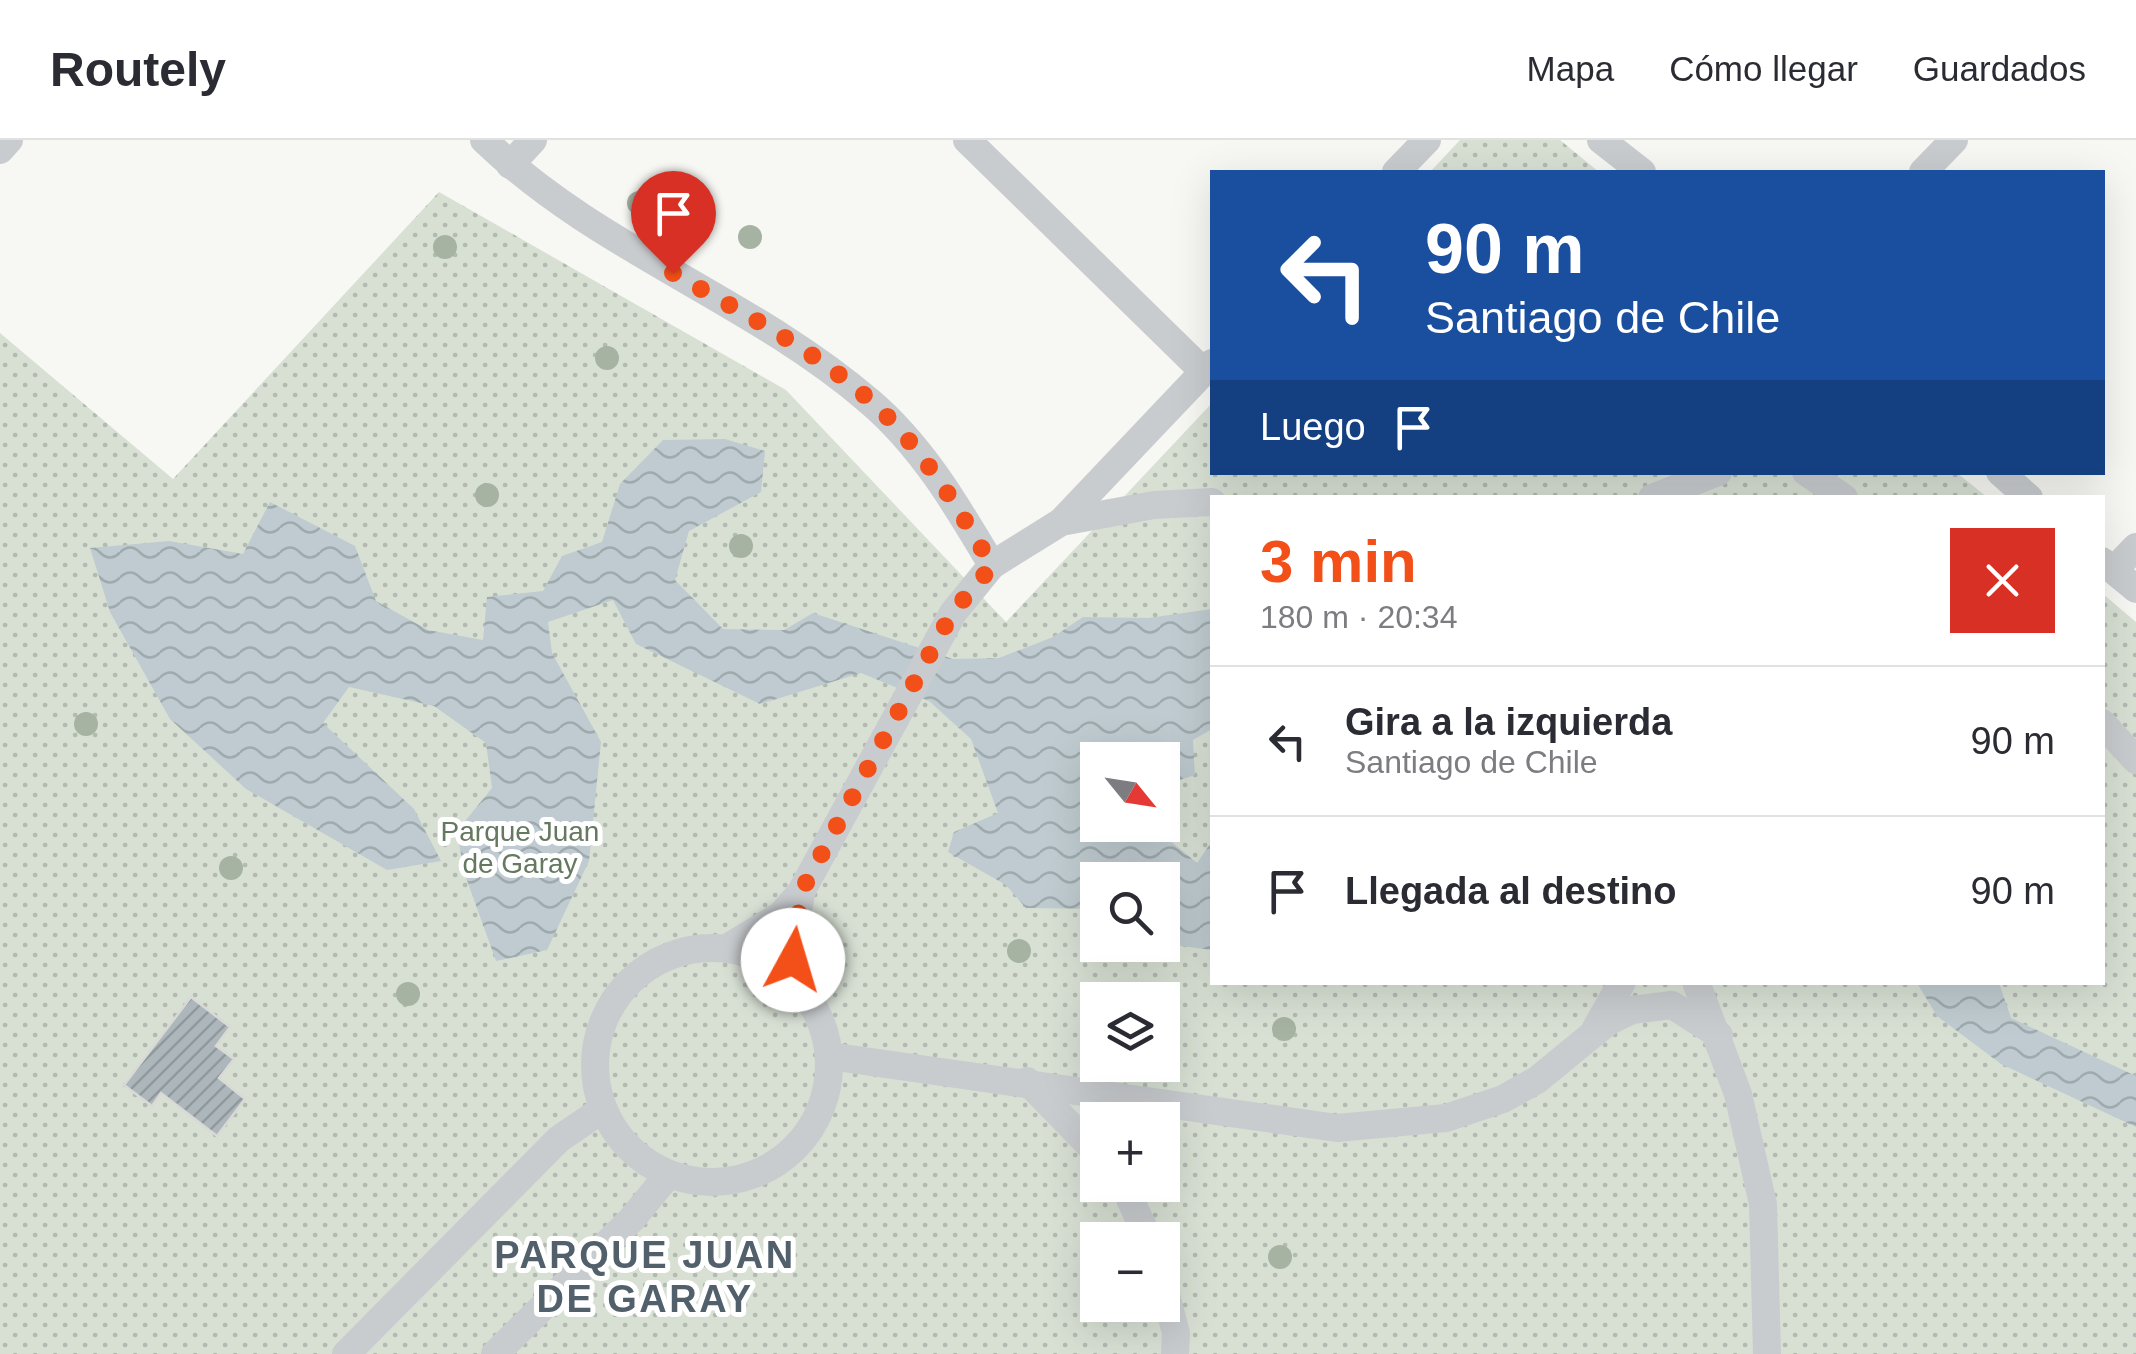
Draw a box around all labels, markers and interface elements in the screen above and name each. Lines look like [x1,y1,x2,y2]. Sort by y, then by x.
text: Routely [50,43,226,96]
text: Mapa [1527,49,1614,88]
text: Cómo llegar [1669,49,1858,88]
text: Guardados [1913,49,2086,88]
pin [631,171,716,274]
icon: arrive [646,186,701,241]
icon: left [1260,210,1390,340]
text: 90 m [1425,210,1585,288]
text: Santiago de Chile [1425,292,1780,343]
icon: arrive [1386,400,1441,455]
text: Luego [1260,406,1366,448]
text: 3 min [1260,528,1417,595]
button: close [1950,528,2055,633]
text: 180 m · 20:34 [1260,599,1457,635]
text: Gira a la izquierda [1345,701,1672,743]
icon: left [1260,714,1315,769]
text: 90 m [1971,720,2055,762]
north arrow [1080,742,1180,842]
map controls [1080,742,1180,1322]
text: Santiago de Chile [1345,744,1598,780]
park label: Parque Juan de Garay [441,816,599,879]
button: search [1080,862,1180,962]
icon: arrive [1260,864,1315,919]
text: Llegada al destino [1345,870,1677,912]
text: 90 m [1971,870,2055,912]
position arrow [741,908,845,1012]
button: layers [1080,982,1180,1082]
button: + [1080,1102,1180,1202]
button: − [1080,1222,1180,1322]
district label: PARQUE JUAN DE GARAY [494,1234,796,1320]

